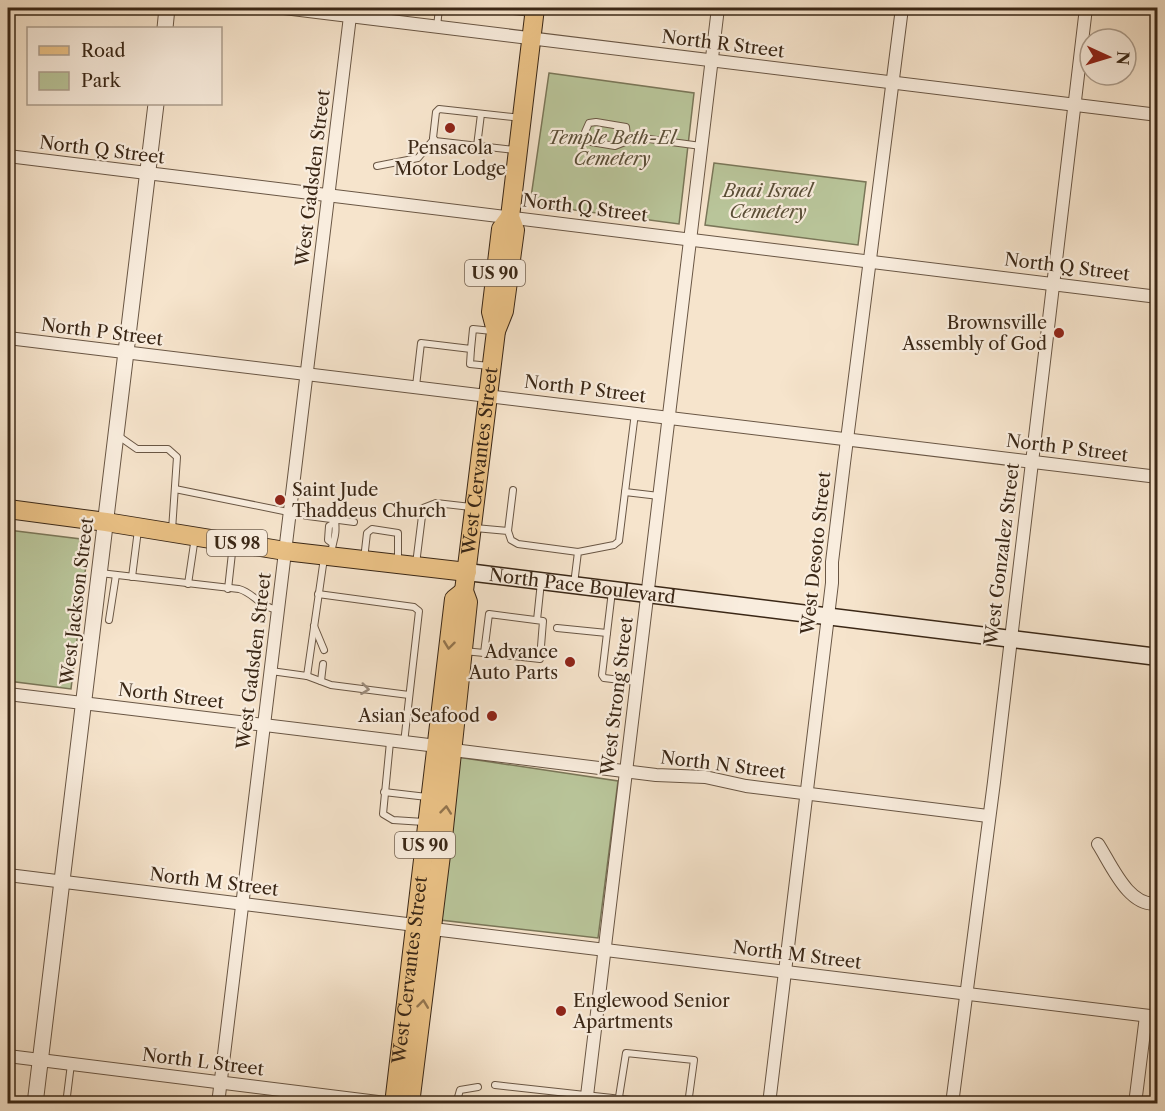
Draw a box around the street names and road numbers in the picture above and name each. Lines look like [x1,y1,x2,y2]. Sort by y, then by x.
street label: North R Street [660,26,786,63]
street label: West Gadsden Street [291,88,335,269]
street label: North Q Street [38,131,167,169]
street label: North Q Street [521,189,650,227]
street label: North Q Street [1003,248,1132,286]
road number: US 90 [465,260,525,286]
street label: North P Street [40,314,165,350]
street label: West Cervantes Street [457,365,503,557]
street label: North P Street [523,371,648,407]
street label: North P Street [1005,430,1130,466]
street label: West Gonzalez Street [980,461,1024,647]
street label: West Desoto Street [796,470,836,637]
street label: West Jackson Street [56,515,98,687]
road number: US 98 [207,530,267,556]
street label: North Pace Boulevard [488,564,677,609]
street label: West Gadsden Street [232,571,276,752]
street label: West Strong Street [596,615,638,777]
street label: North Street [117,679,226,713]
street label: North N Street [659,746,788,784]
road number: US 90 [395,832,455,858]
street label: North M Street [148,863,280,901]
street label: West Cervantes Street [388,874,432,1066]
street label: North M Street [731,936,863,974]
street label: North L Street [141,1044,266,1080]

